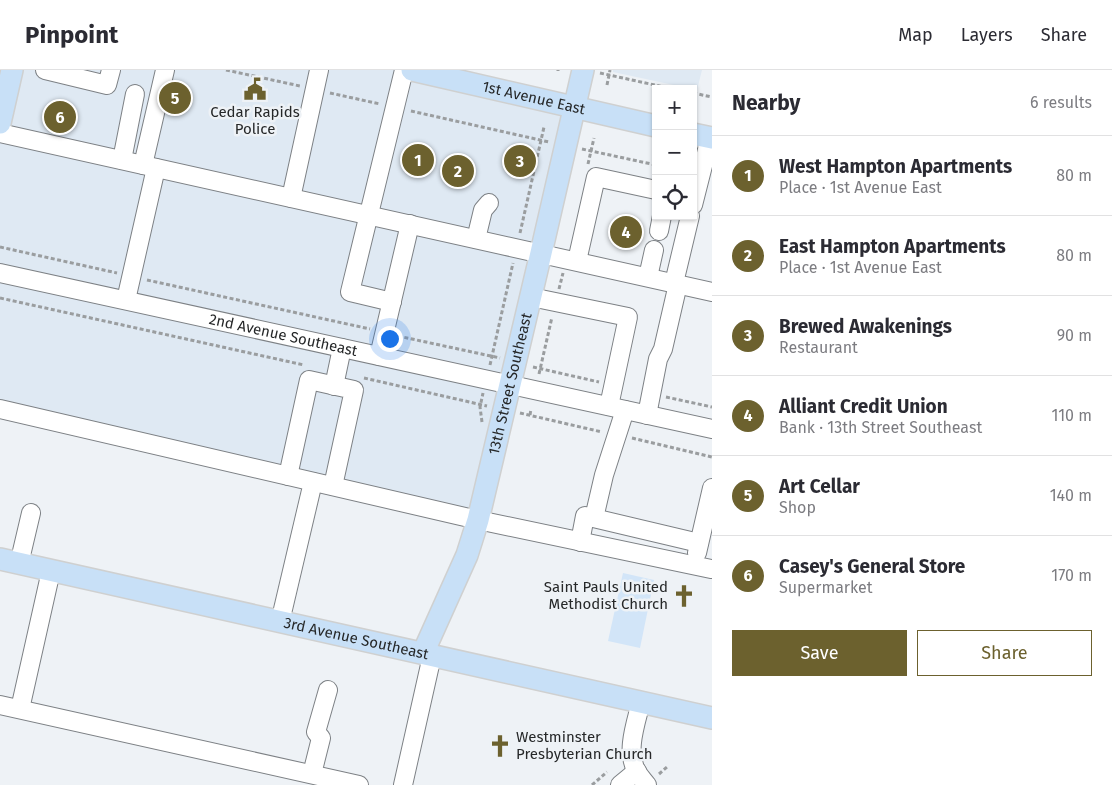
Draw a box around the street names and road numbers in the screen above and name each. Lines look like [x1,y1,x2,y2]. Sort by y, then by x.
street label: 1st Avenue East [481,77,588,119]
street label: 2nd Avenue Southeast [207,310,360,360]
street label: 13th Street Southeast [485,310,536,457]
street label: 3rd Avenue Southeast [282,614,431,664]

